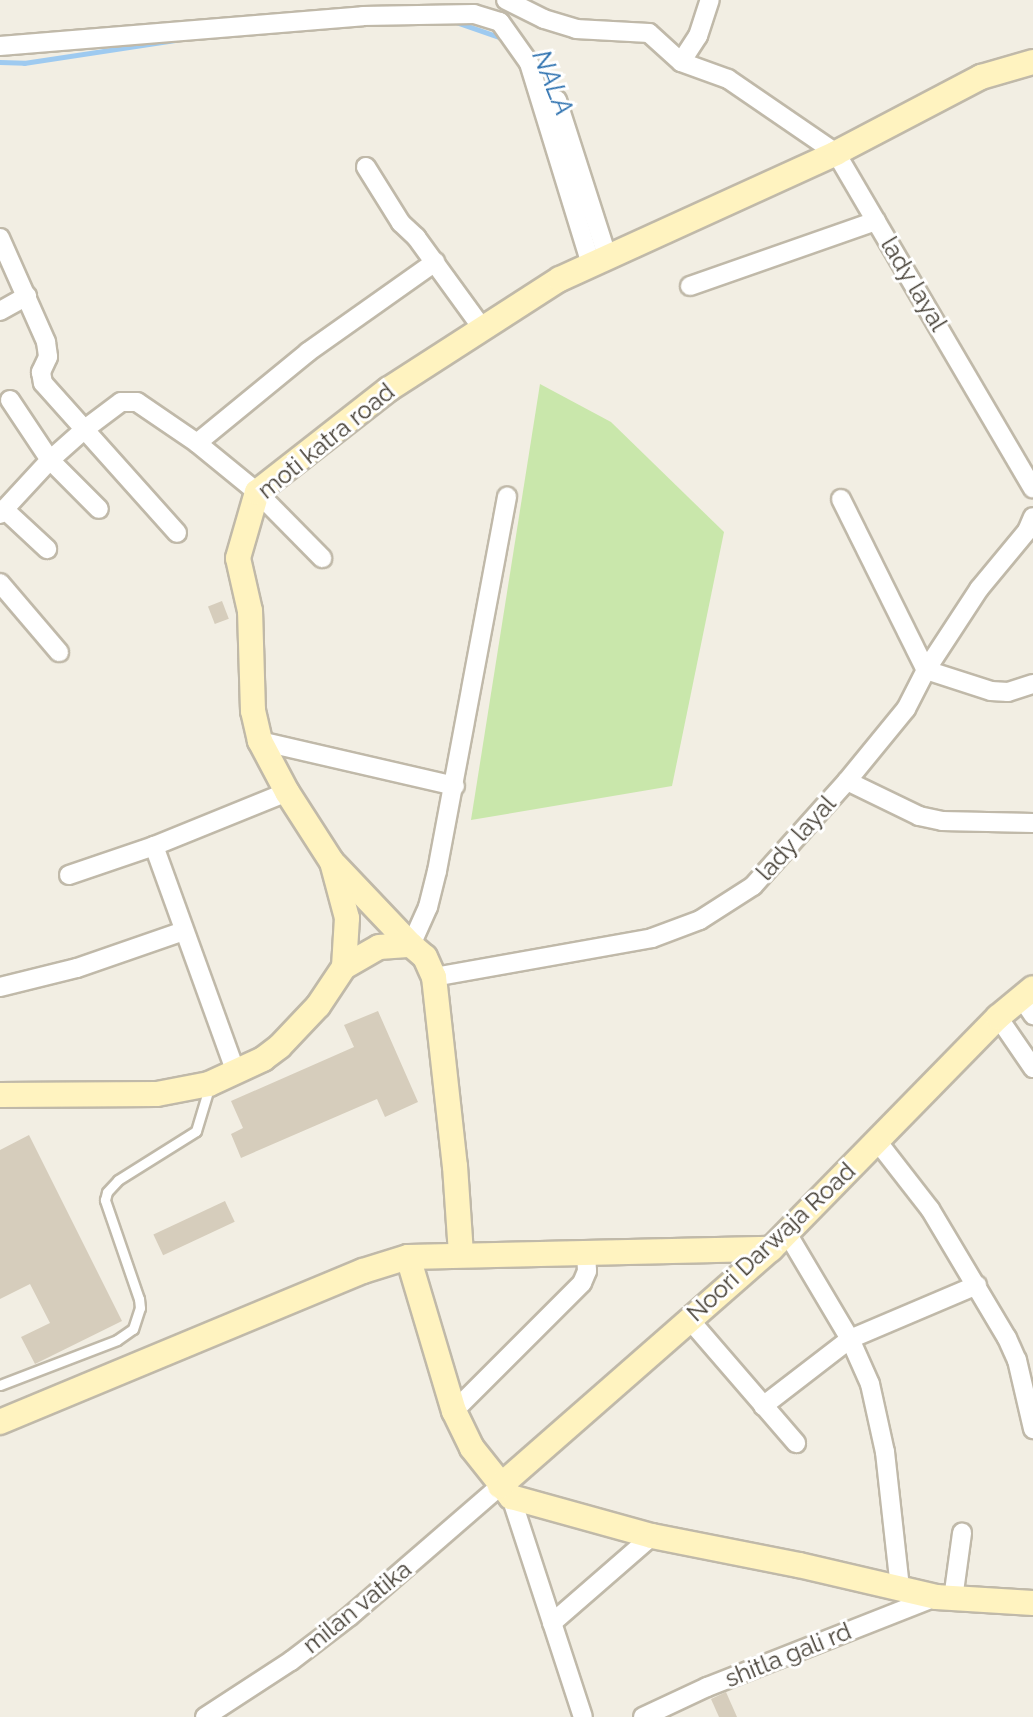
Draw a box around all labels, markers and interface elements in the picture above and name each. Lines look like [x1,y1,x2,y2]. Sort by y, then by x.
water label: NALA [525,46,579,120]
street label: lady layal [875,232,953,336]
street label: moti katra road [252,377,400,505]
street label: lady layal [750,789,842,887]
street label: Noori Darwaja Road [681,1157,861,1327]
street label: milan vatika [297,1554,417,1660]
street label: shitla gali rd [721,1617,855,1693]

